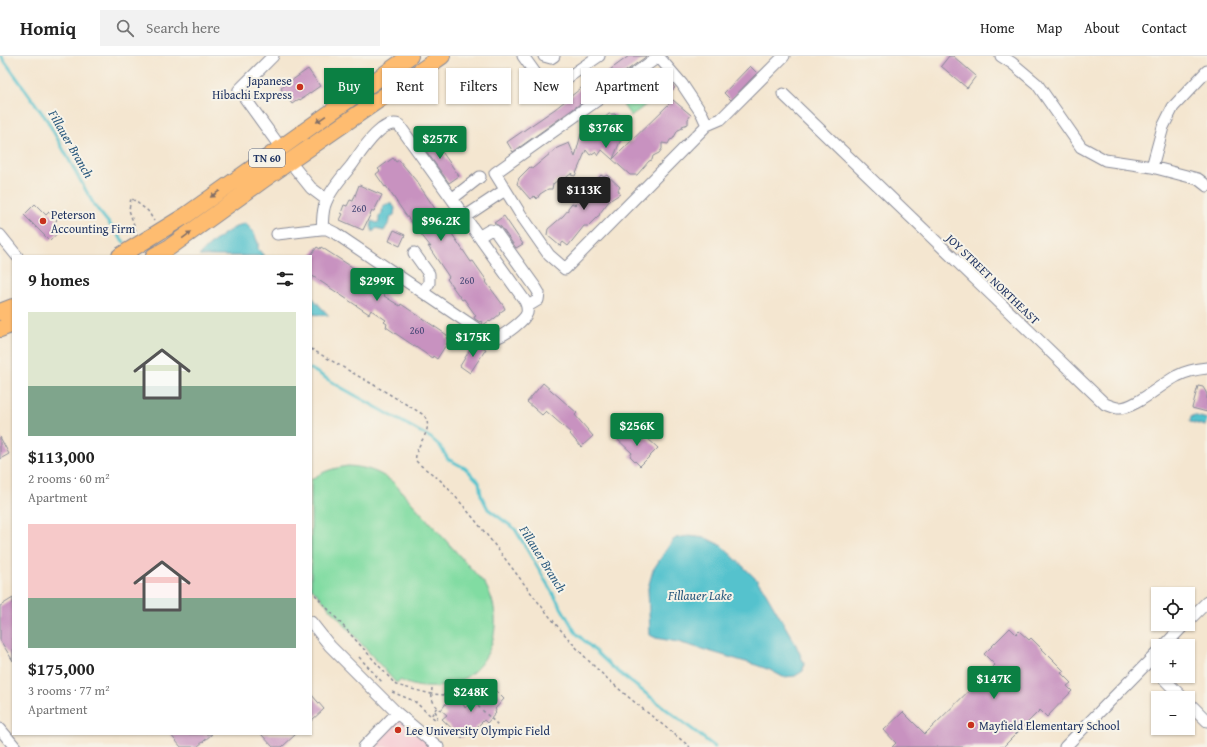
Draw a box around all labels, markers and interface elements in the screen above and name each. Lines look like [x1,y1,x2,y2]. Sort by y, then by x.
search box [100,10,380,46]
text: Homiq [20,14,76,42]
icon: search [114,17,136,39]
text: Search here [146,17,220,38]
text: Home [980,18,1015,38]
text: Map [1037,18,1062,38]
text: About [1084,18,1120,38]
text: Contact [1142,18,1187,38]
chip: Buy [324,68,374,104]
chip: Rent [382,68,438,104]
chip: Filters [446,68,511,104]
chip: New [519,68,573,104]
chip: Apartment [581,68,673,104]
place label: Japanese Hibachi Express [212,72,292,103]
marker: Japanese Hibachi Express [295,82,305,92]
water label: Fillauer Branch [43,105,98,182]
one-way arrow [316,115,327,123]
pin: $376K [578,115,634,149]
text: $376K [588,118,624,137]
pin: $257K [412,126,468,160]
text: $257K [422,129,458,148]
road number: TN 60 [249,149,285,167]
pin: $113K [556,177,612,211]
text: $113K [566,180,602,199]
one-way arrow [210,190,221,198]
house number: 260 [352,201,366,216]
place label: Peterson Accounting Firm [51,206,135,237]
pin: $96.2K [408,208,474,242]
text: $96.2K [422,211,460,230]
marker: Peterson Accounting Firm [38,216,48,226]
street label: JOY STREET NORTHEAST [941,228,1044,328]
one-way arrow [181,230,192,239]
text: 9 homes [28,267,90,292]
icon: filters [274,268,296,290]
pin: $299K [349,268,405,302]
text: $299K [359,271,395,290]
house number: 260 [460,273,474,288]
house number: 260 [410,323,424,338]
pin: $175K [445,324,501,358]
text: $175K [455,327,491,346]
icon: home [126,338,198,410]
pin: $256K [609,413,665,447]
text: $256K [619,416,655,435]
text: $113,000 [28,444,94,469]
text: 2 rooms · 60 m² [28,469,110,488]
text: Apartment [28,488,88,507]
water label: Fillauer Branch [514,521,571,597]
icon: home [126,550,198,622]
water label: Fillauer Lake [667,586,732,605]
map controls [1151,587,1195,735]
button: locate [1151,587,1195,631]
button: + [1151,639,1195,683]
text: $175,000 [28,656,94,681]
pin: $147K [966,666,1022,700]
text: $147K [976,669,1012,688]
pin: $248K [443,679,499,713]
text: 3 rooms · 77 m² [28,681,110,700]
text: $248K [453,682,489,701]
button: − [1151,691,1195,735]
text: Apartment [28,700,88,719]
place label: Mayfield Elementary School [979,717,1120,734]
marker: Mayfield Elementary School [966,720,976,730]
place label: Lee University Olympic Field [406,722,550,739]
marker: Lee University Olympic Field [393,725,403,735]

